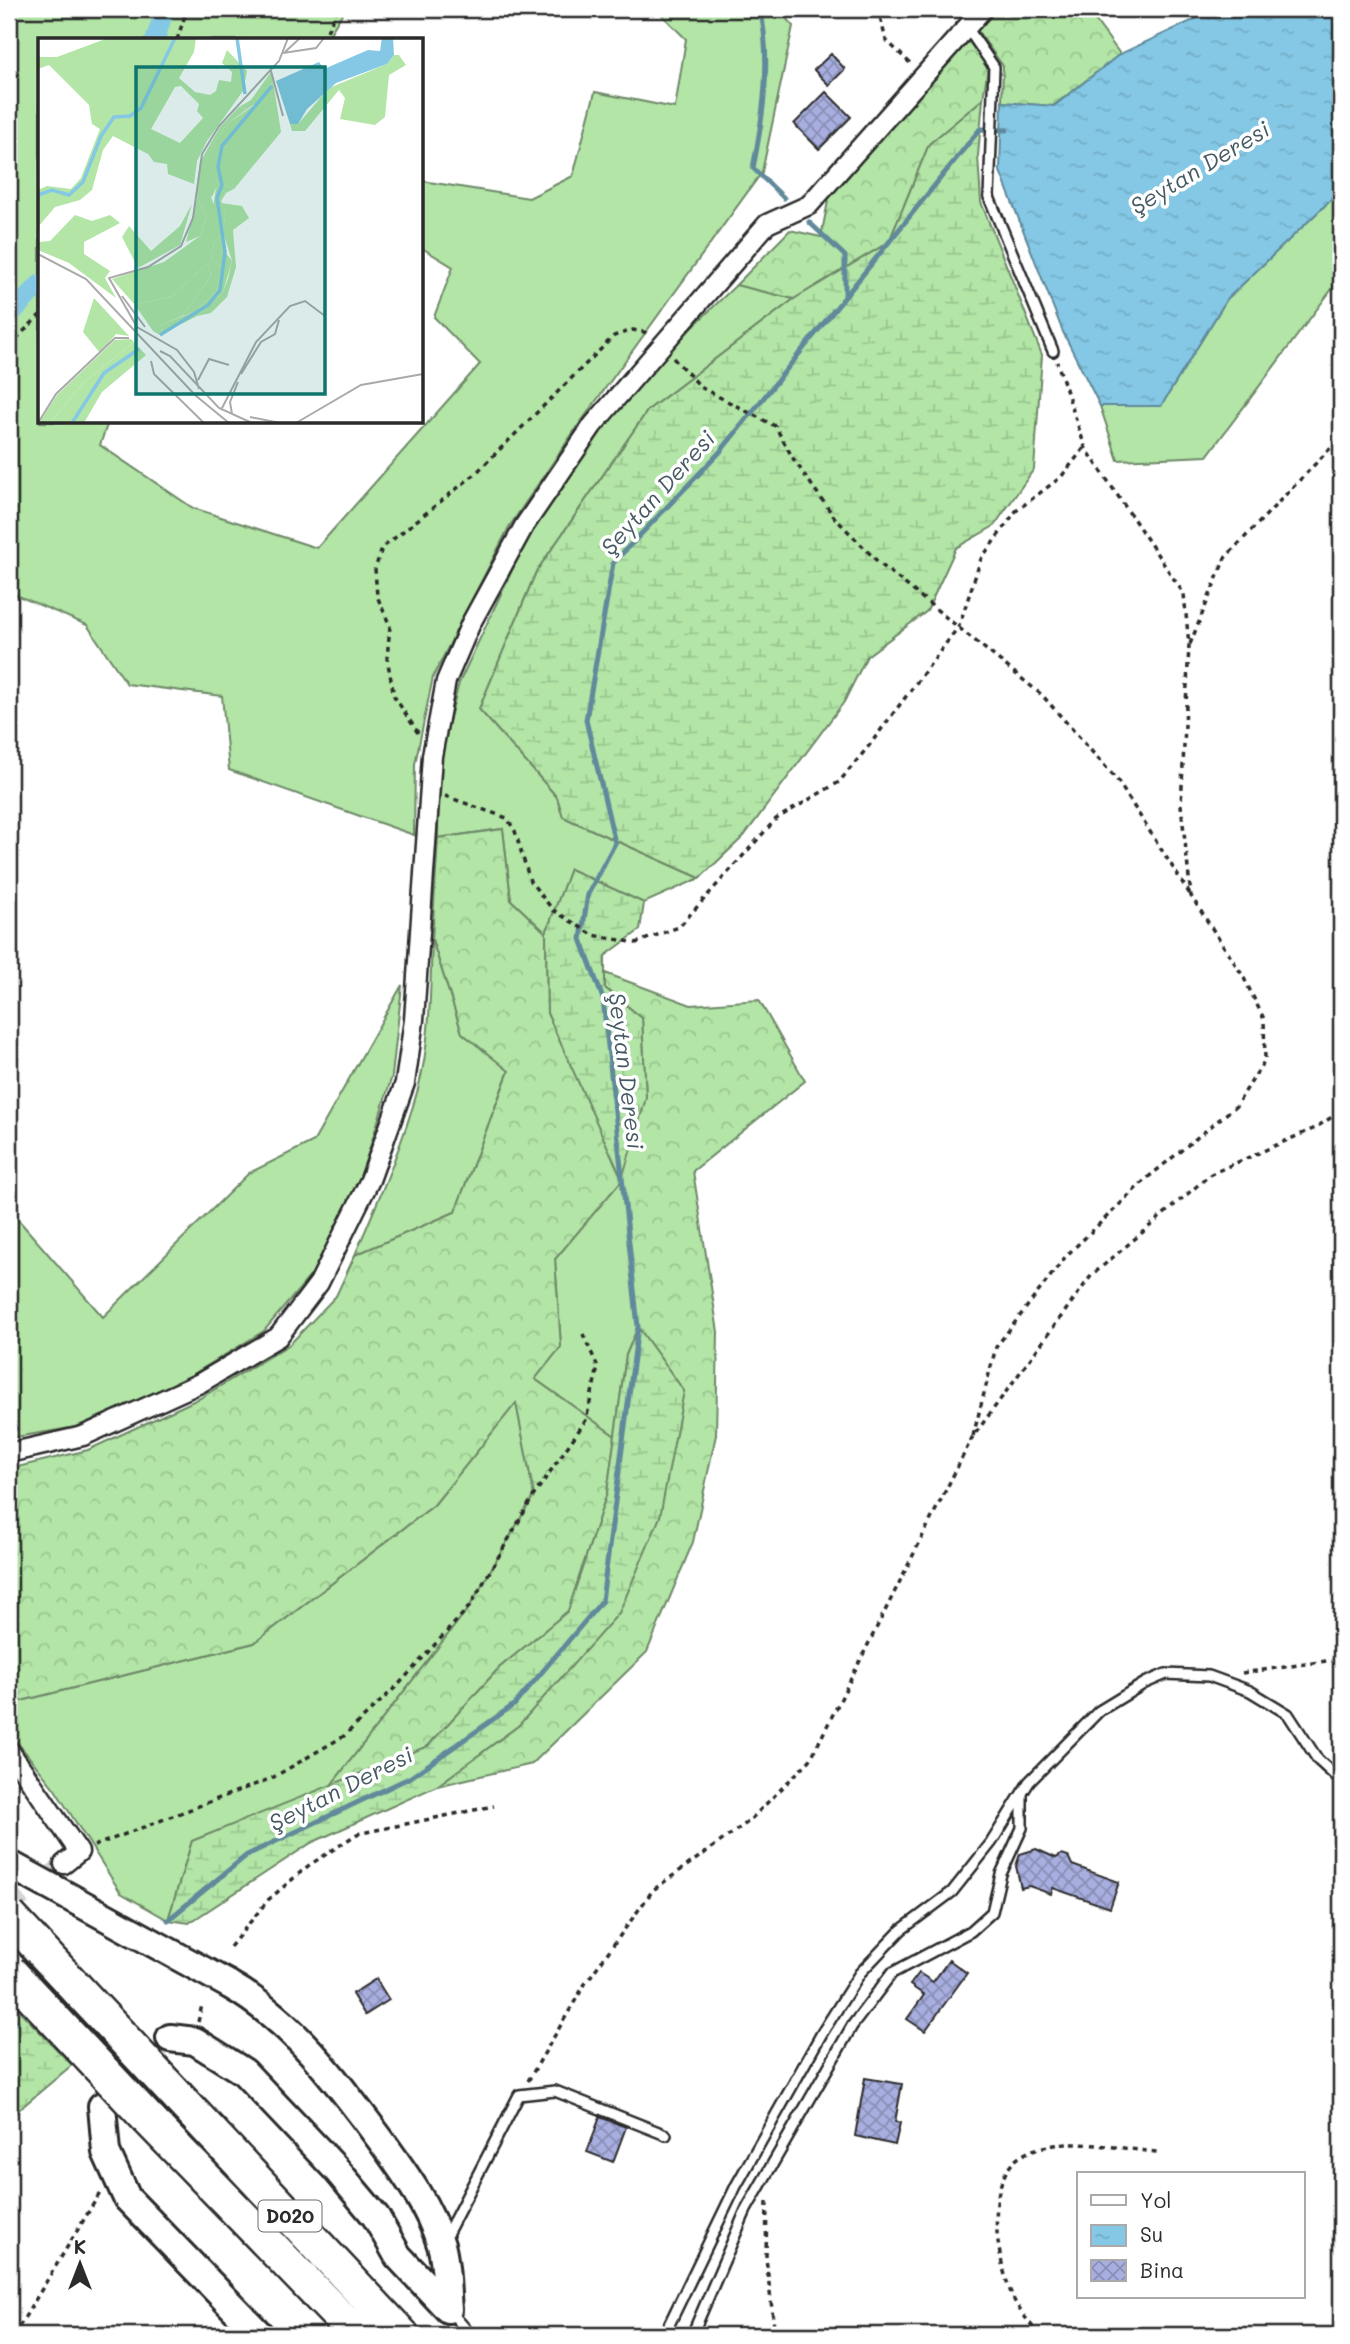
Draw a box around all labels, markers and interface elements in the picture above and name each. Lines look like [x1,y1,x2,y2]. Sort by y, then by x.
inset map [38,38,424,424]
water label: Şeytan Deresi [1124,114,1275,221]
water label: Şeytan Deresi [593,424,721,561]
water label: Şeytan Deresi [602,991,651,1151]
water label: Şeytan Deresi [263,1739,418,1837]
legend [1077,2172,1304,2298]
text: Yol [1140,2186,1171,2213]
road number: D020 [258,2200,322,2232]
text: Su [1140,2220,1163,2247]
north arrow [46,2228,116,2298]
text: K [74,2234,86,2259]
text: Bina [1140,2256,1184,2283]

